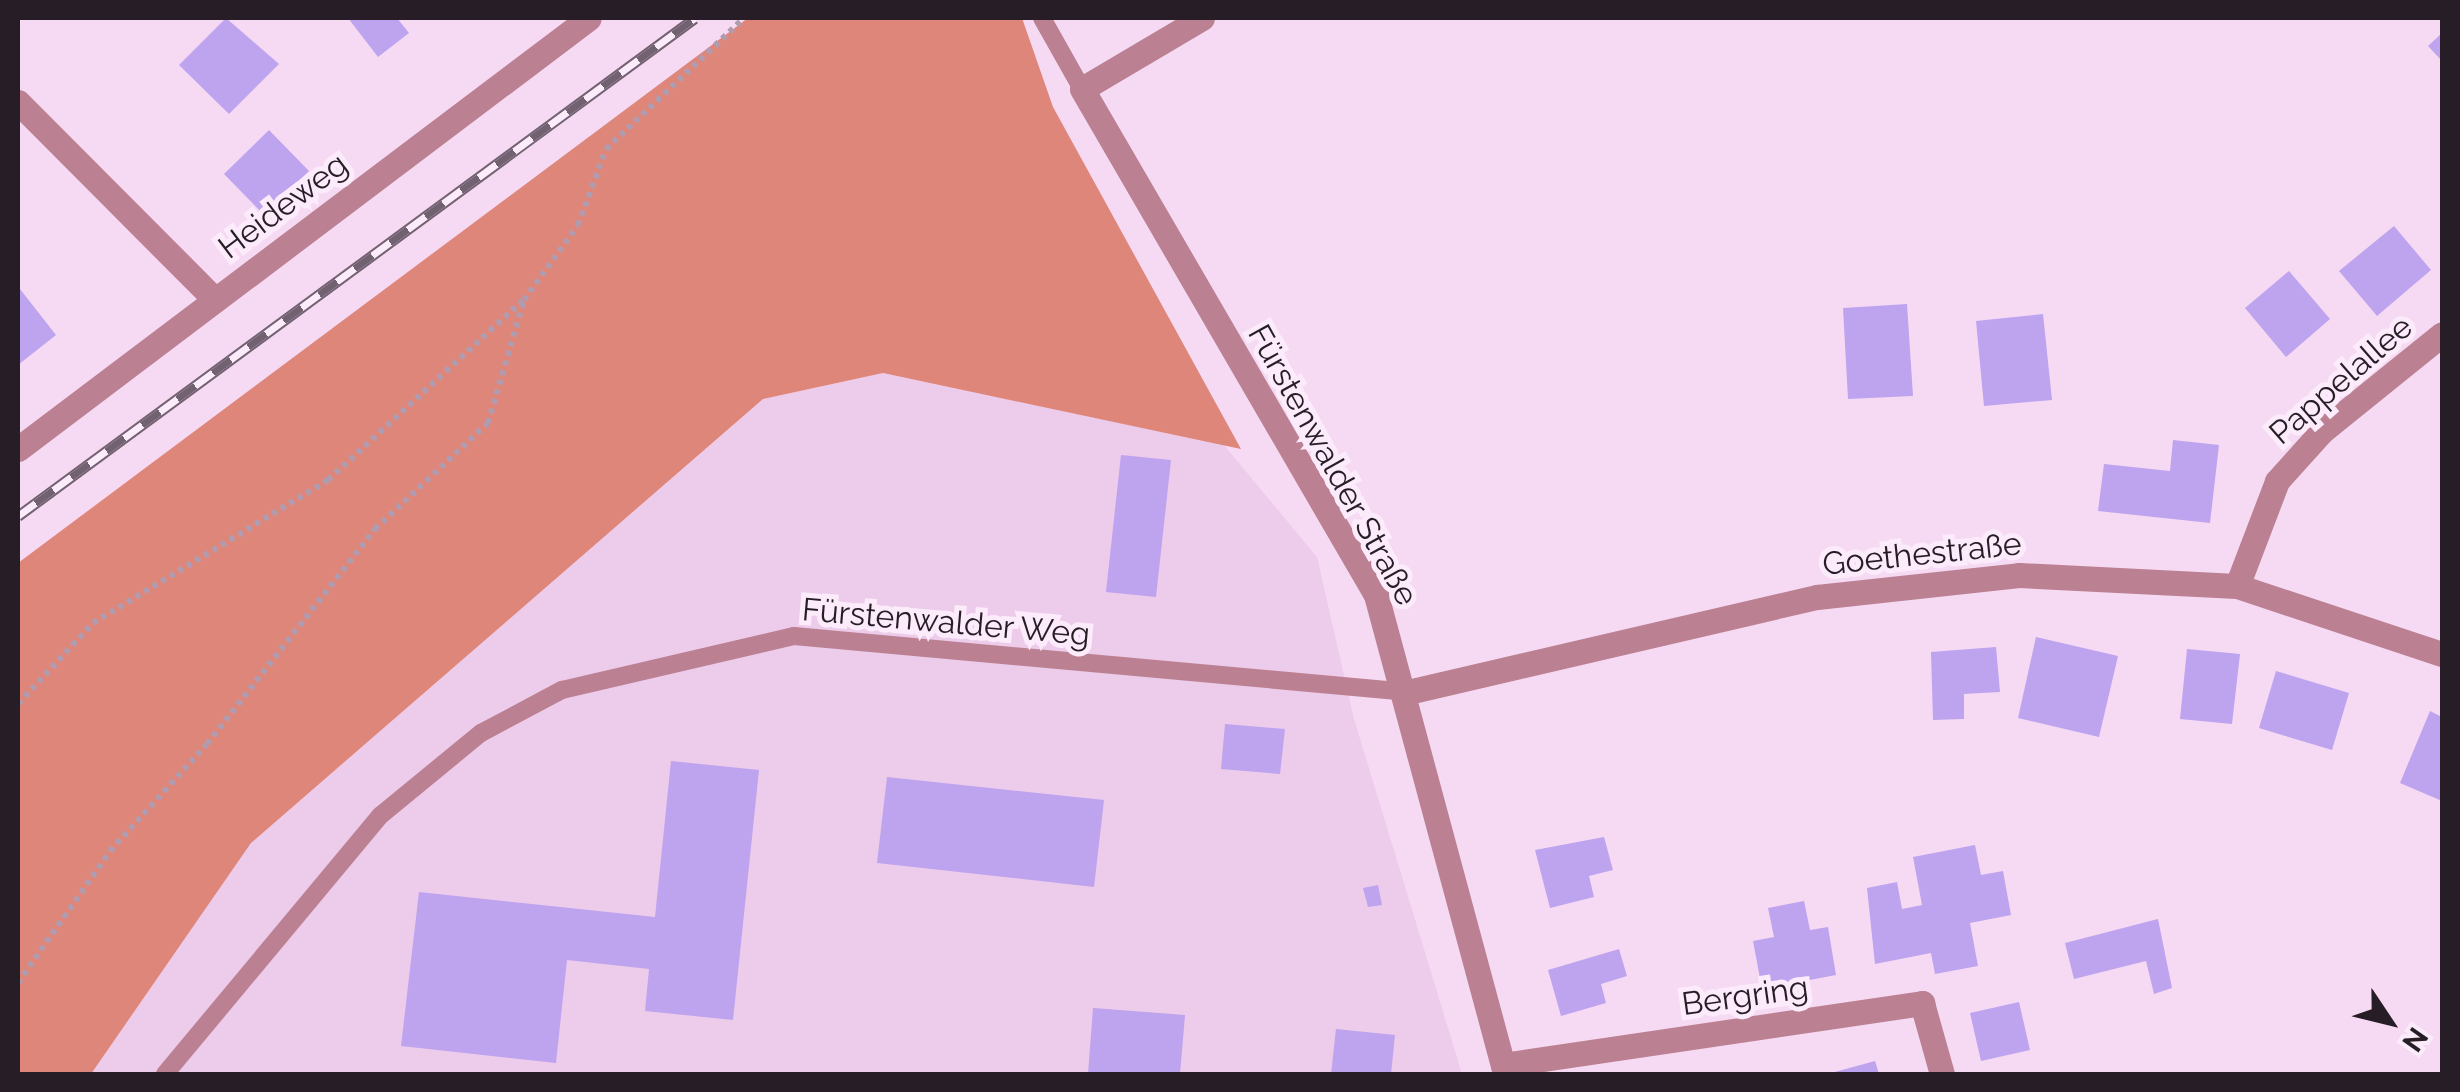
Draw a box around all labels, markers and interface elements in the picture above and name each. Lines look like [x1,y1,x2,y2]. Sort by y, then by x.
street label: Heideweg [211,145,355,267]
street label: Pappelallee [2262,308,2420,452]
street label: Fürstenwalder Straße [1240,318,1426,612]
street label: Goethestraße [1821,524,2023,584]
street label: Fürstenwalder Weg [800,590,1092,654]
street label: Bergring [1679,968,1811,1024]
north arrow [2340,972,2440,1072]
text: N [2395,1021,2435,1058]

